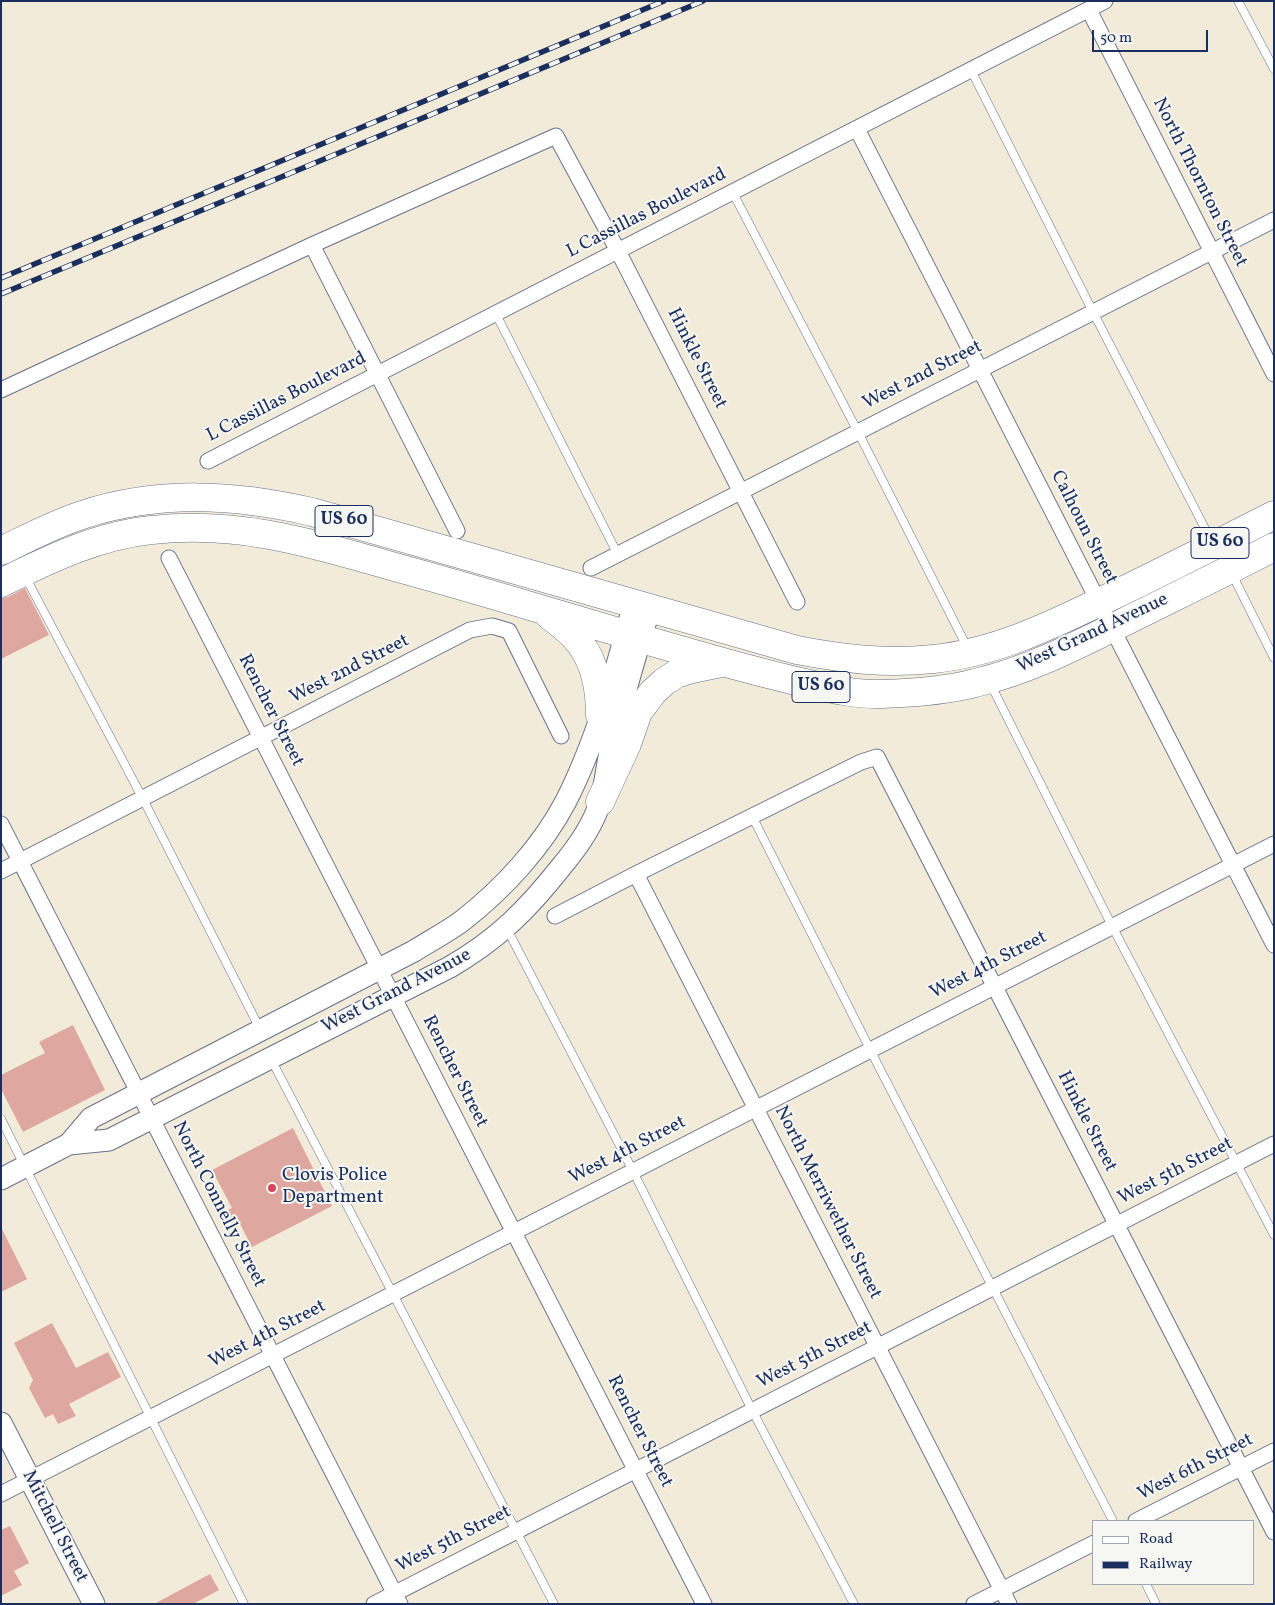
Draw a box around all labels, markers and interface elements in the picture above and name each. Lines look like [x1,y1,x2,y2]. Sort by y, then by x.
scale bar [1095,20,1211,52]
text: 50 m [1100,28,1132,49]
street label: North Thornton Street [1146,95,1252,271]
street label: L Cassillas Boulevard [563,164,731,264]
street label: Hinkle Street [661,305,731,413]
street label: West 2nd Street [859,336,987,416]
street label: L Cassillas Boulevard [203,348,371,448]
street label: Calhoun Street [1045,467,1121,589]
road number: US 60 [315,506,373,536]
road number: US 60 [1191,528,1249,558]
street label: West Grand Avenue [1014,589,1172,679]
street label: West 2nd Street [286,630,414,710]
street label: Rencher Street [232,651,308,771]
road number: US 60 [792,672,850,702]
street label: West 4th Street [927,927,1051,1005]
street label: West Grand Avenue [319,945,475,1039]
street label: Rencher Street [416,1012,492,1132]
street label: Hinkle Street [1051,1068,1121,1176]
street label: North Merriwether Street [768,1102,886,1304]
street label: West 4th Street [566,1112,690,1190]
street label: North Connelly Street [166,1118,270,1292]
street label: West 5th Street [1115,1133,1237,1211]
place label: Clovis Police Department [282,1166,387,1210]
marker: Clovis Police Department [266,1182,278,1194]
street label: West 4th Street [206,1296,330,1374]
street label: West 5th Street [754,1317,876,1395]
street label: Rencher Street [601,1372,677,1492]
street label: West 6th Street [1135,1429,1257,1507]
street label: Mitchell Street [16,1467,92,1587]
street label: West 5th Street [393,1501,515,1579]
legend [1092,1520,1255,1585]
text: Road [1139,1529,1173,1550]
text: Railway [1139,1554,1192,1575]

